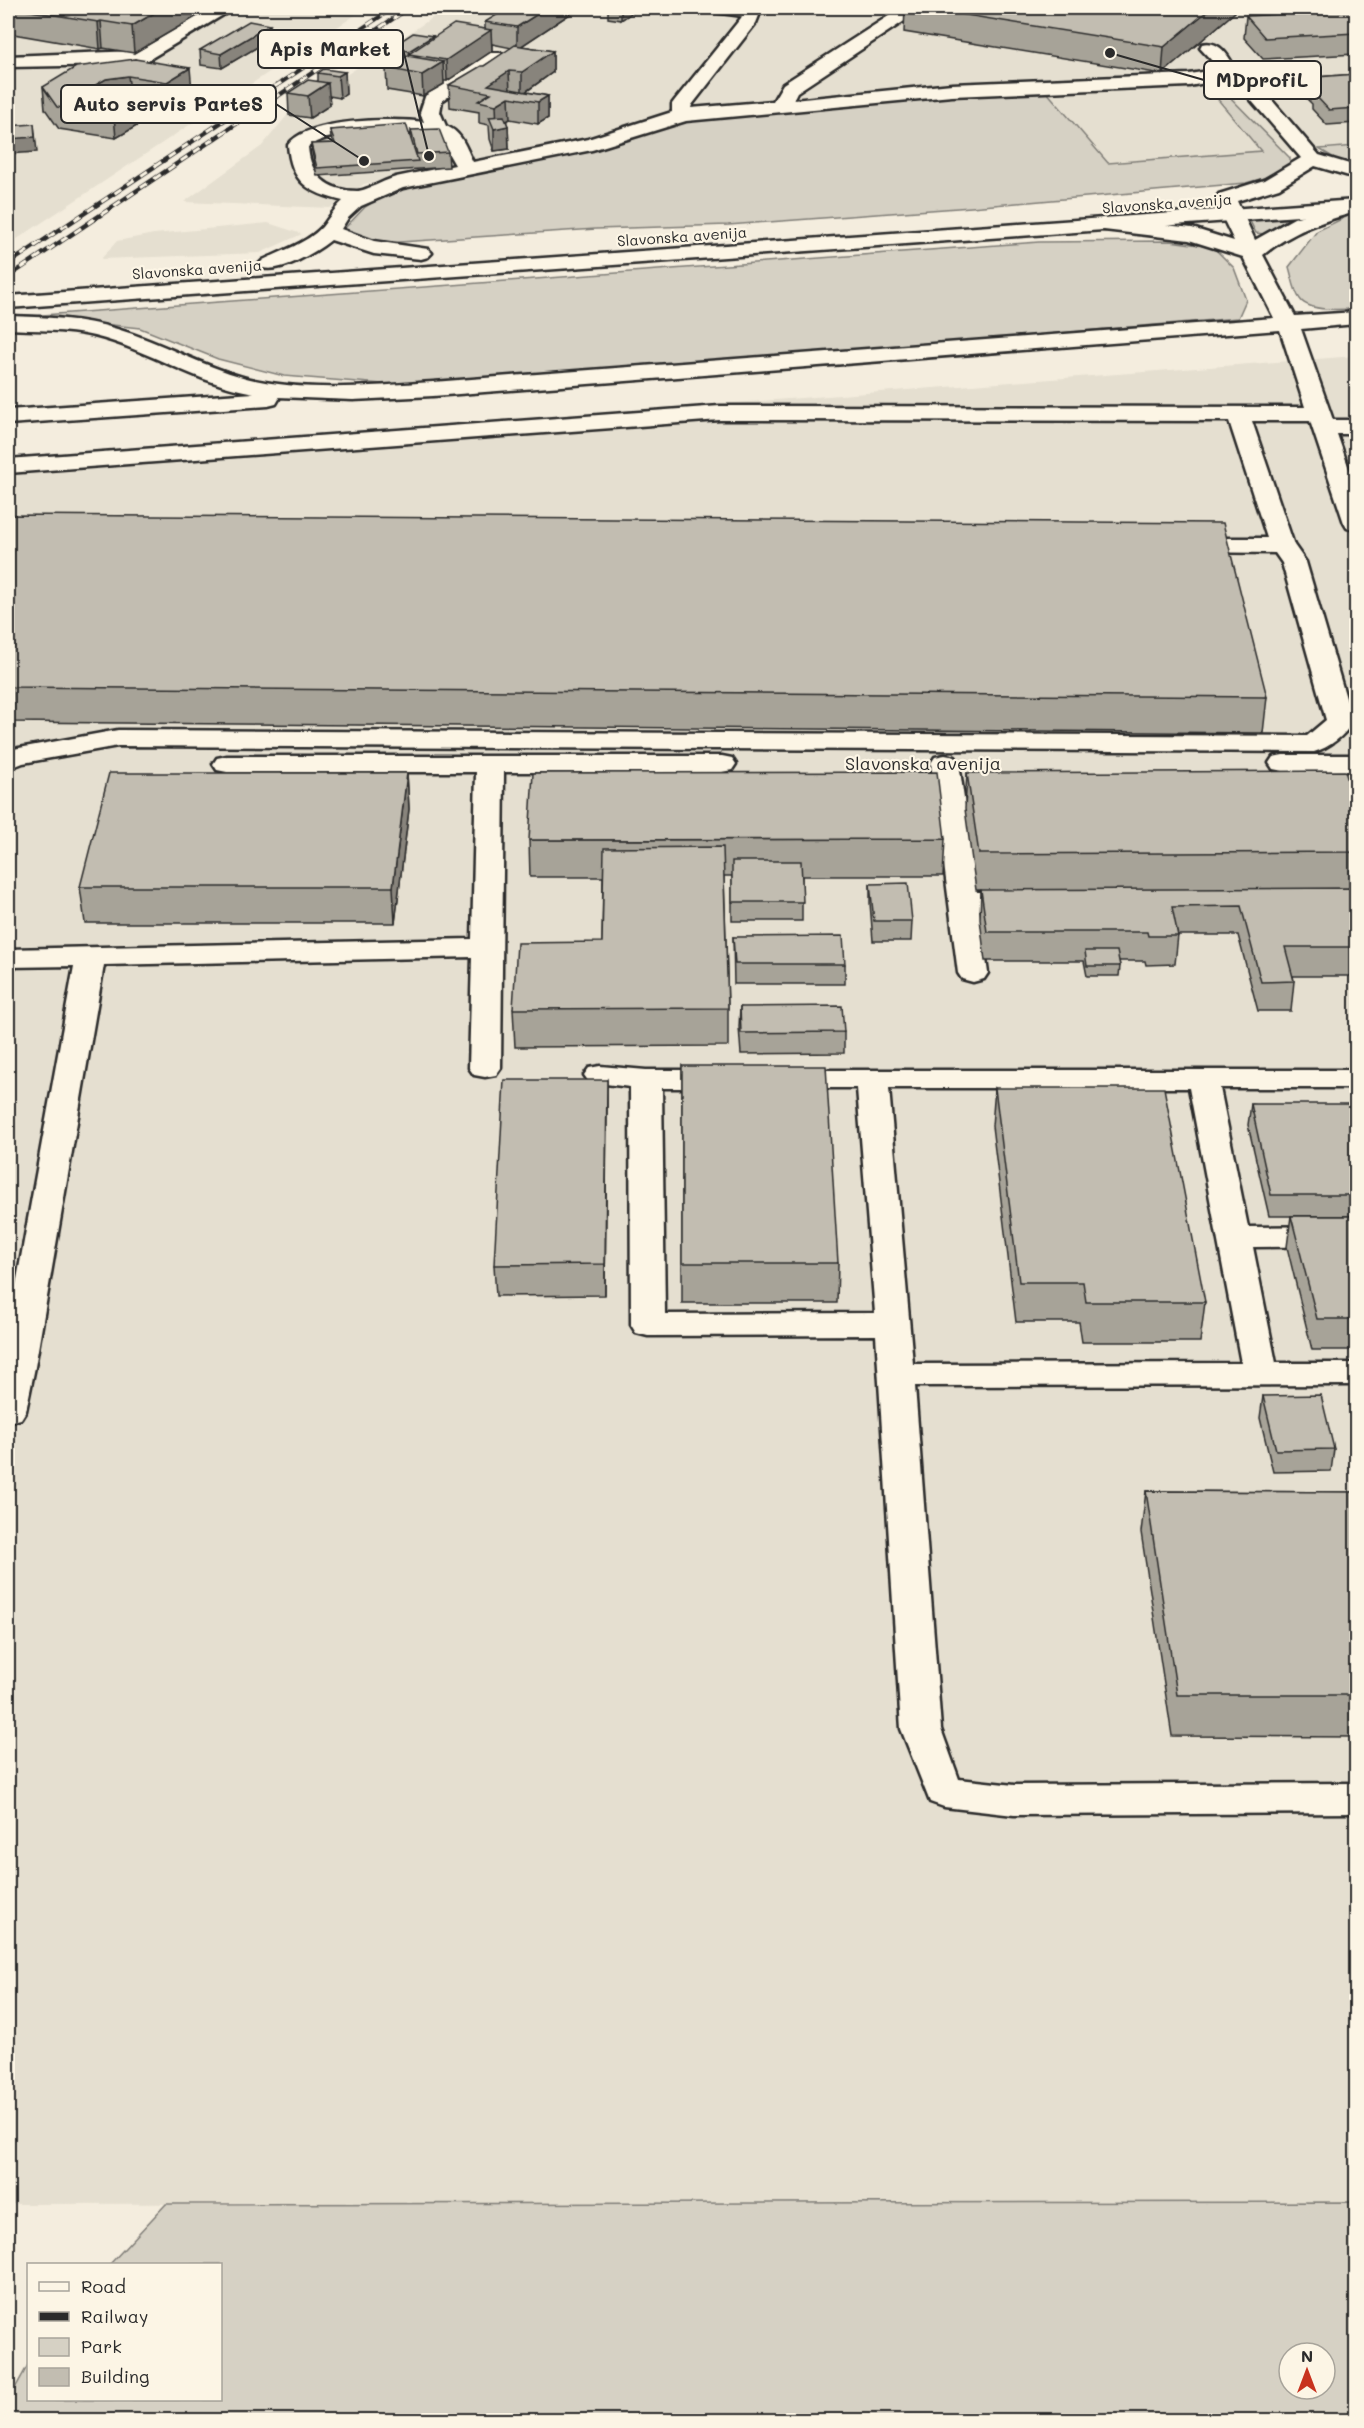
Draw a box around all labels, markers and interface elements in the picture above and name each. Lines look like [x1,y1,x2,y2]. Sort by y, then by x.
callout: Apis Market [258,30,403,68]
text: Apis Market [269,35,391,61]
callout: MDprofiL [1204,61,1321,99]
text: MDprofiL [1216,66,1308,92]
callout: Auto servis ParteS [61,85,276,123]
text: Auto servis ParteS [73,90,263,116]
street label: Slavonska avenija [1101,188,1233,218]
street label: Slavonska avenija [616,221,748,251]
street label: Slavonska avenija [131,254,263,284]
street label: Slavonska avenija [845,751,1001,775]
legend [27,2263,222,2401]
text: Road [81,2274,126,2298]
text: Railway [81,2304,148,2328]
text: Park [81,2334,122,2358]
north arrow [1277,2341,1337,2401]
text: N [1301,2345,1313,2366]
text: Building [81,2364,149,2388]

